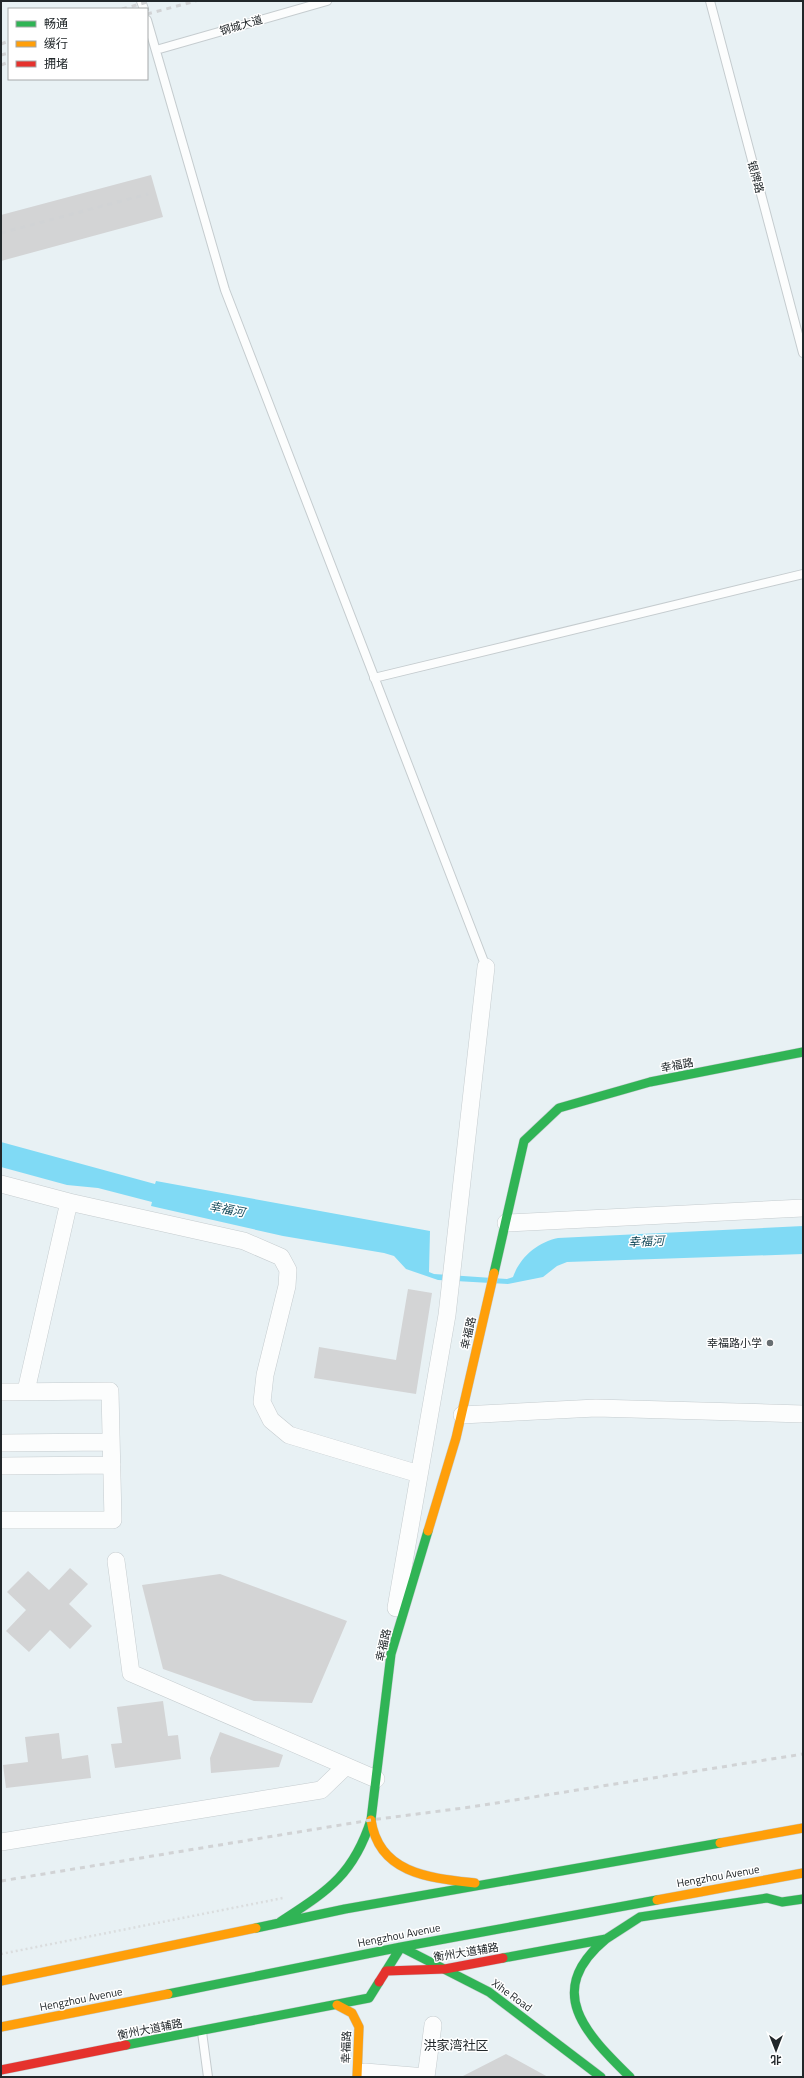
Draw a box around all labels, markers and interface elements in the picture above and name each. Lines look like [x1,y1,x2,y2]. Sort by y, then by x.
legend [8,8,148,80]
street label: 钢城大道 [218,11,264,39]
text: 畅通 [44,14,68,33]
text: 缓行 [44,34,68,53]
text: 拥堵 [44,54,68,73]
street label: 银牌路 [744,159,768,195]
street label: 幸福路 [659,1054,695,1076]
water label: 幸福河 [208,1196,248,1222]
water label: 幸福河 [628,1231,666,1251]
street label: 幸福路 [456,1315,480,1351]
place label: 幸福路小学 [707,1335,762,1351]
marker: 幸福路小学 [765,1338,775,1348]
street label: 幸福路 [371,1627,395,1663]
street label: Hengzhou Avenue [675,1861,761,1891]
street label: Hengzhou Avenue [356,1919,442,1951]
street label: 衡州大道辅路 [432,1939,500,1965]
street label: Xihe Road [489,1975,536,2015]
street label: Hengzhou Avenue [38,1983,124,2015]
street label: 衡州大道辅路 [116,2015,184,2043]
street label: 幸福路 [337,2030,355,2064]
north arrow [756,2030,796,2070]
district label: 洪家湾社区 [423,2035,489,2055]
text: 北 [771,2052,782,2068]

